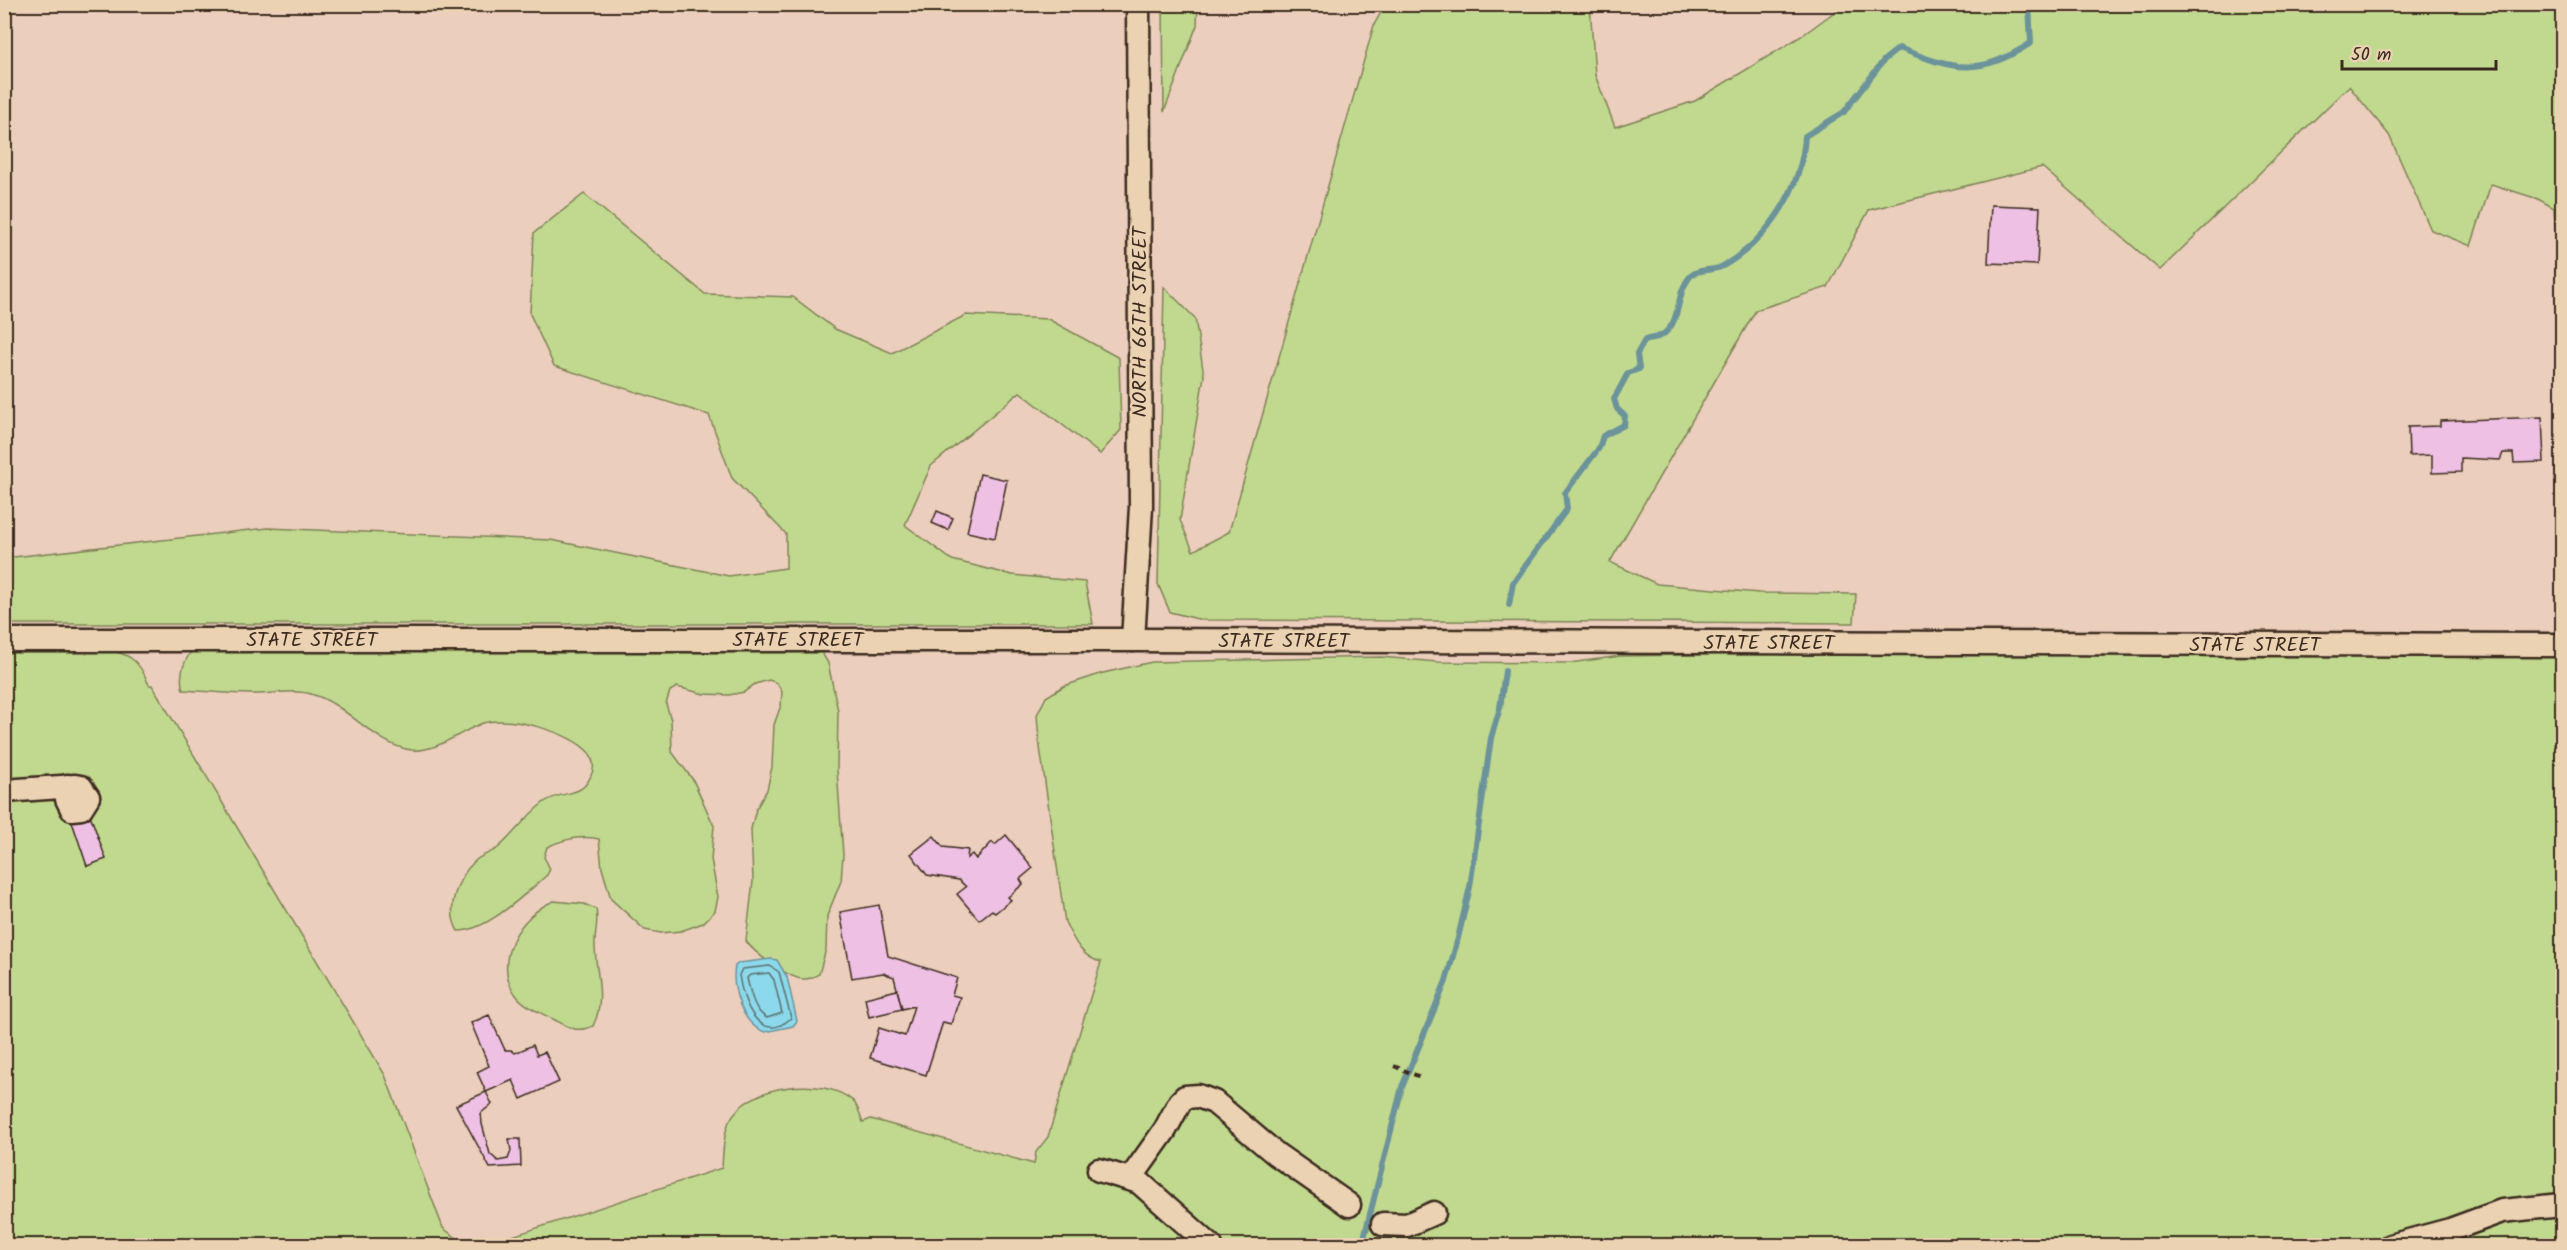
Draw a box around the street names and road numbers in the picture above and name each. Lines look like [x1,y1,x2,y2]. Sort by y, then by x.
street label: NORTH 66TH STREET [1125,224,1157,418]
street label: STATE STREET [247,625,380,657]
street label: STATE STREET [733,625,866,657]
street label: STATE STREET [1219,626,1352,658]
street label: STATE STREET [1704,628,1837,660]
street label: STATE STREET [2190,630,2323,662]

